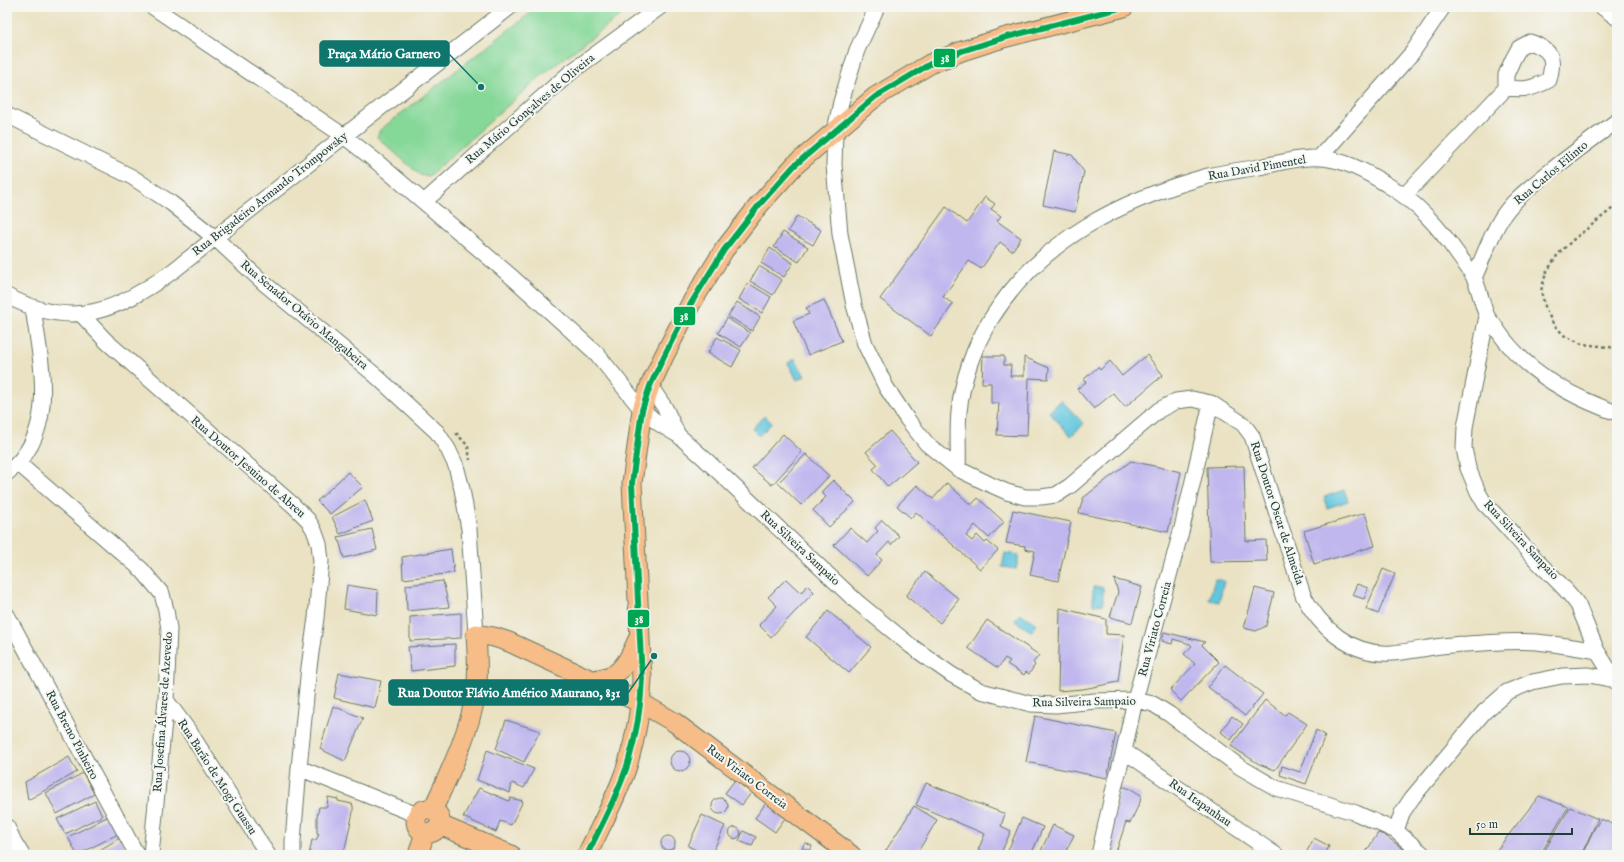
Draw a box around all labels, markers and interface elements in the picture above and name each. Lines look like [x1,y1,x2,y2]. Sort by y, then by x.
callout: Praça Mário Garnero [320,41,449,66]
text: Praça Mário Garnero [327,46,441,63]
line badge: 38 [933,48,956,68]
street label: Rua Mário Gonçalves de Oliveira [462,50,598,167]
text: 38 [941,52,949,66]
street label: Rua Brigadeiro Armando Trompowsky [189,129,351,260]
street label: Rua Carlos Filinto [1511,137,1591,208]
street label: Rua David Pimentel [1207,152,1308,184]
street label: Rua Senador Otávio Mangabeira [237,257,372,373]
line badge: 38 [673,306,696,326]
text: 38 [680,310,688,324]
street label: Rua Doutor Jesuino de Abreu [187,413,309,522]
street label: Rua Doutor Oscar de Almeida [1247,439,1308,587]
street label: Rua Silveira Sampaio [1479,497,1562,584]
street label: Rua Silveira Sampaio [756,507,843,590]
street label: Rua Viriato Correia [1135,579,1175,678]
line badge: 38 [627,609,650,628]
text: 38 [635,613,643,627]
street label: Rua Josefina Álvares de Azevedo [149,631,177,793]
callout: Rua Doutor Flávio Américo Maurano, 831 [389,680,628,705]
text: Rua Doutor Flávio Américo Maurano, 831 [398,685,621,702]
street label: Rua Breno Pinheiro [42,688,102,783]
street label: Rua Silveira Sampaio [1032,694,1137,711]
street label: Rua Barão de Mogi Guassu [174,716,260,838]
street label: Rua Viriato Correia [703,742,791,813]
street label: Rua Itapanhau [1165,776,1234,831]
scale bar [1470,810,1572,836]
text: 50 m [1476,817,1498,832]

